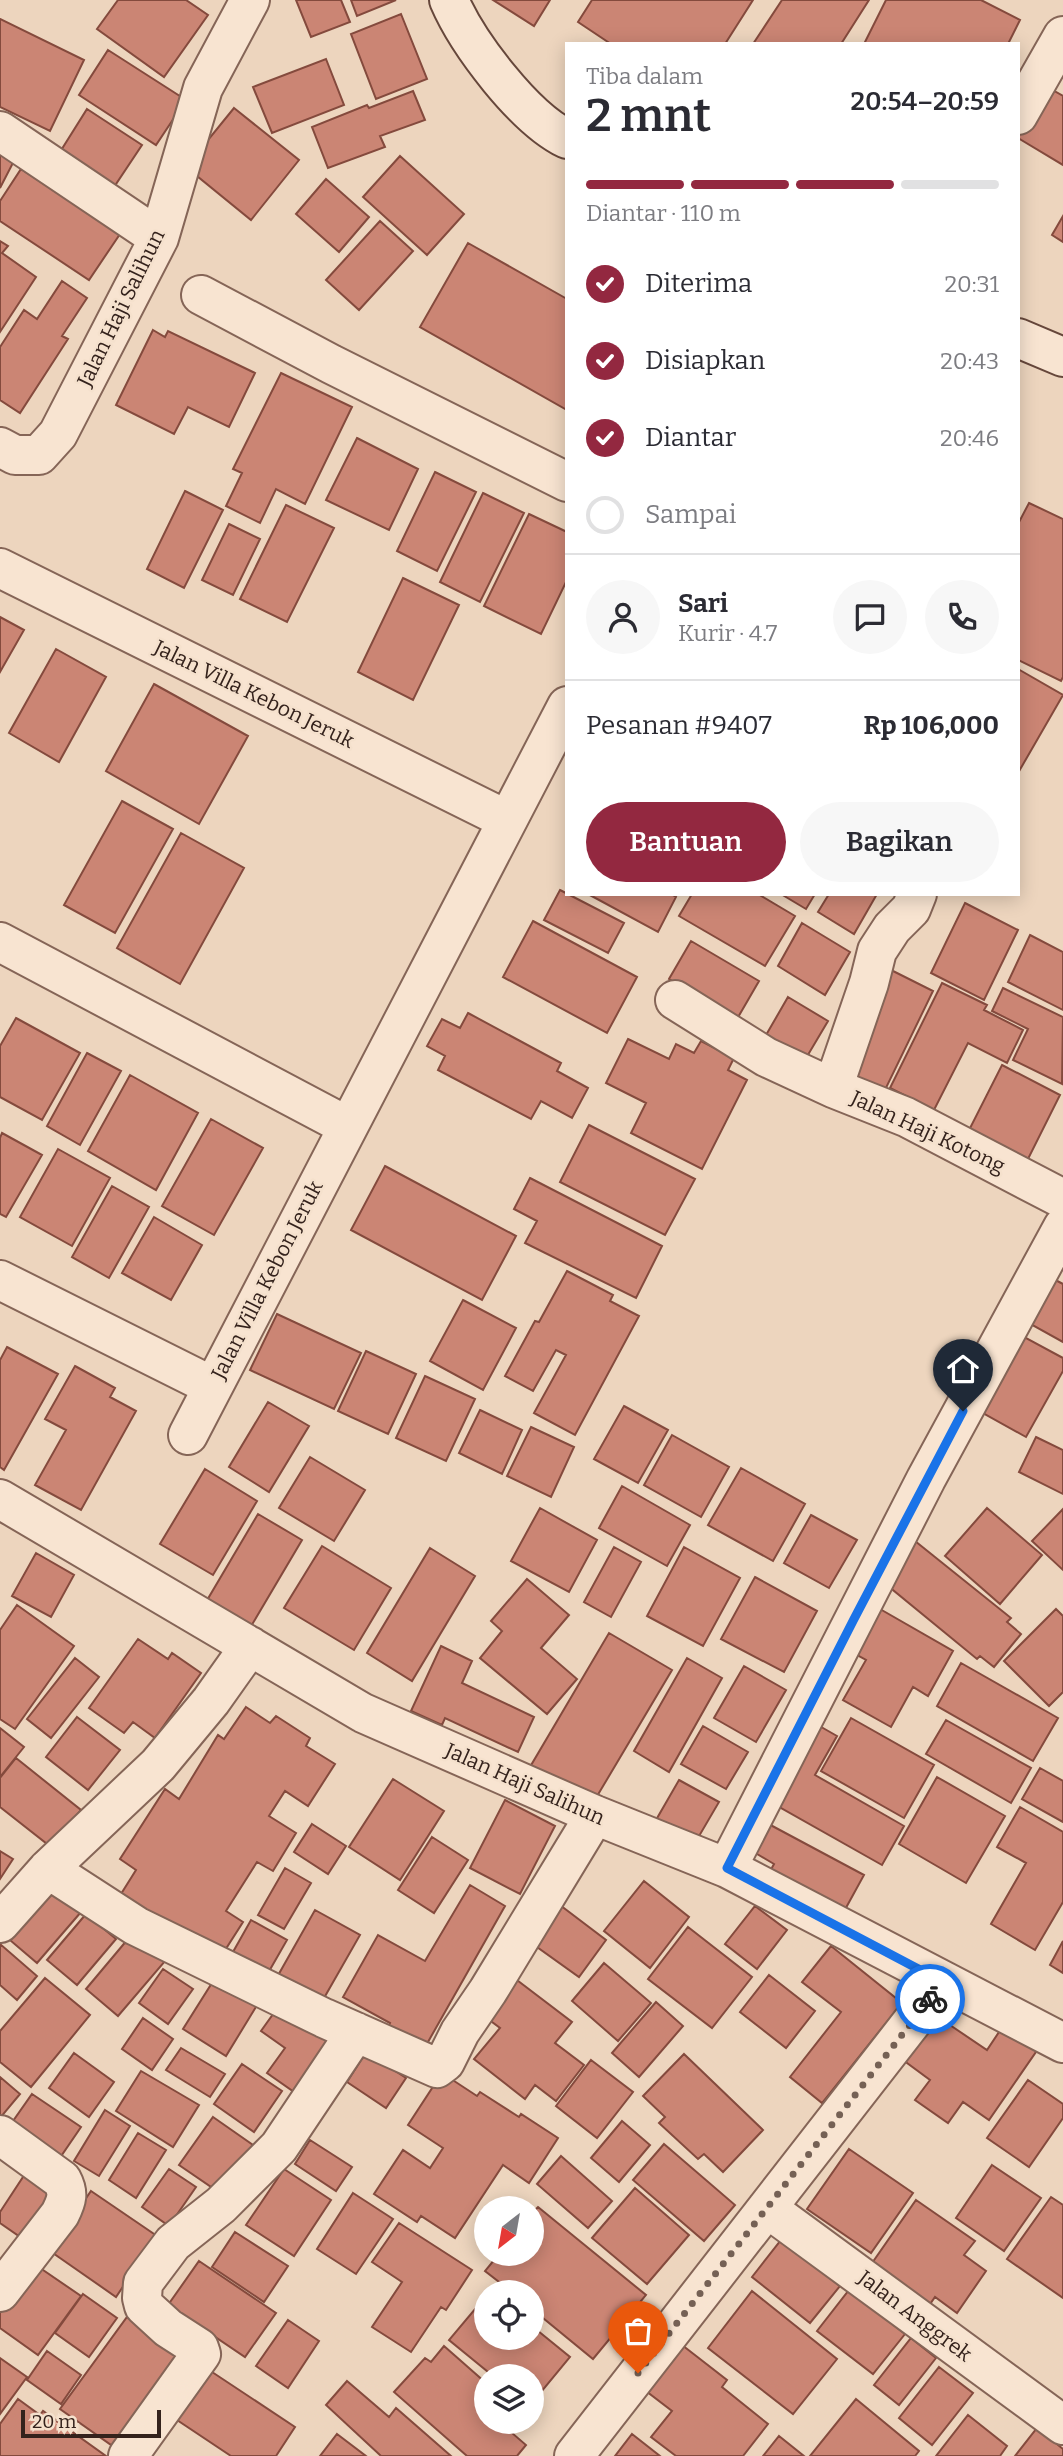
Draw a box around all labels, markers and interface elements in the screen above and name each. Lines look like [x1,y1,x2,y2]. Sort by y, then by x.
text: Tiba dalam [586,62,703,90]
text: 20:54–20:59 [850,86,999,117]
text: 2 mnt [586,88,711,143]
text: Diantar · 110 m [586,199,741,227]
street label: Jalan Haji Salihun [71,225,170,392]
icon: check [586,265,624,303]
text: Diterima [645,268,752,299]
text: 20:31 [944,270,999,298]
icon: check [586,342,624,380]
text: Disiapkan [645,345,765,376]
text: 20:43 [940,347,999,375]
icon: check [586,419,624,457]
text: Diantar [645,422,736,453]
text: 20:46 [940,424,999,452]
text: Sampai [645,499,737,530]
button: person [586,580,660,654]
button: chat [833,580,907,654]
button: phone [925,580,999,654]
text: Sari [678,588,728,619]
text: Kurir · 4.7 [678,619,777,647]
street label: Jalan Villa Kebon Jeruk [149,634,358,754]
text: Pesanan #9407 [586,710,772,741]
text: Rp 106,000 [863,710,999,741]
button: Bantuan [586,802,786,882]
button: Bagikan [800,802,999,882]
street label: Jalan Haji Kotong [846,1084,1010,1179]
street label: Jalan Villa Kebon Jeruk [205,1176,328,1385]
pin [933,1339,993,1411]
icon: home [944,1350,982,1388]
street label: Jalan Haji Salihun [440,1737,609,1831]
courier [895,1964,965,2034]
icon: bike [911,1980,949,2018]
north arrow [474,2196,544,2266]
map controls [474,2196,544,2434]
street label: Jalan Anggrek [852,2264,977,2367]
button: locate [474,2280,544,2350]
pin [608,2301,668,2373]
icon: bag [619,2312,657,2350]
button: layers [474,2364,544,2434]
scale bar [21,2407,161,2439]
text: 20 m [32,2410,76,2433]

